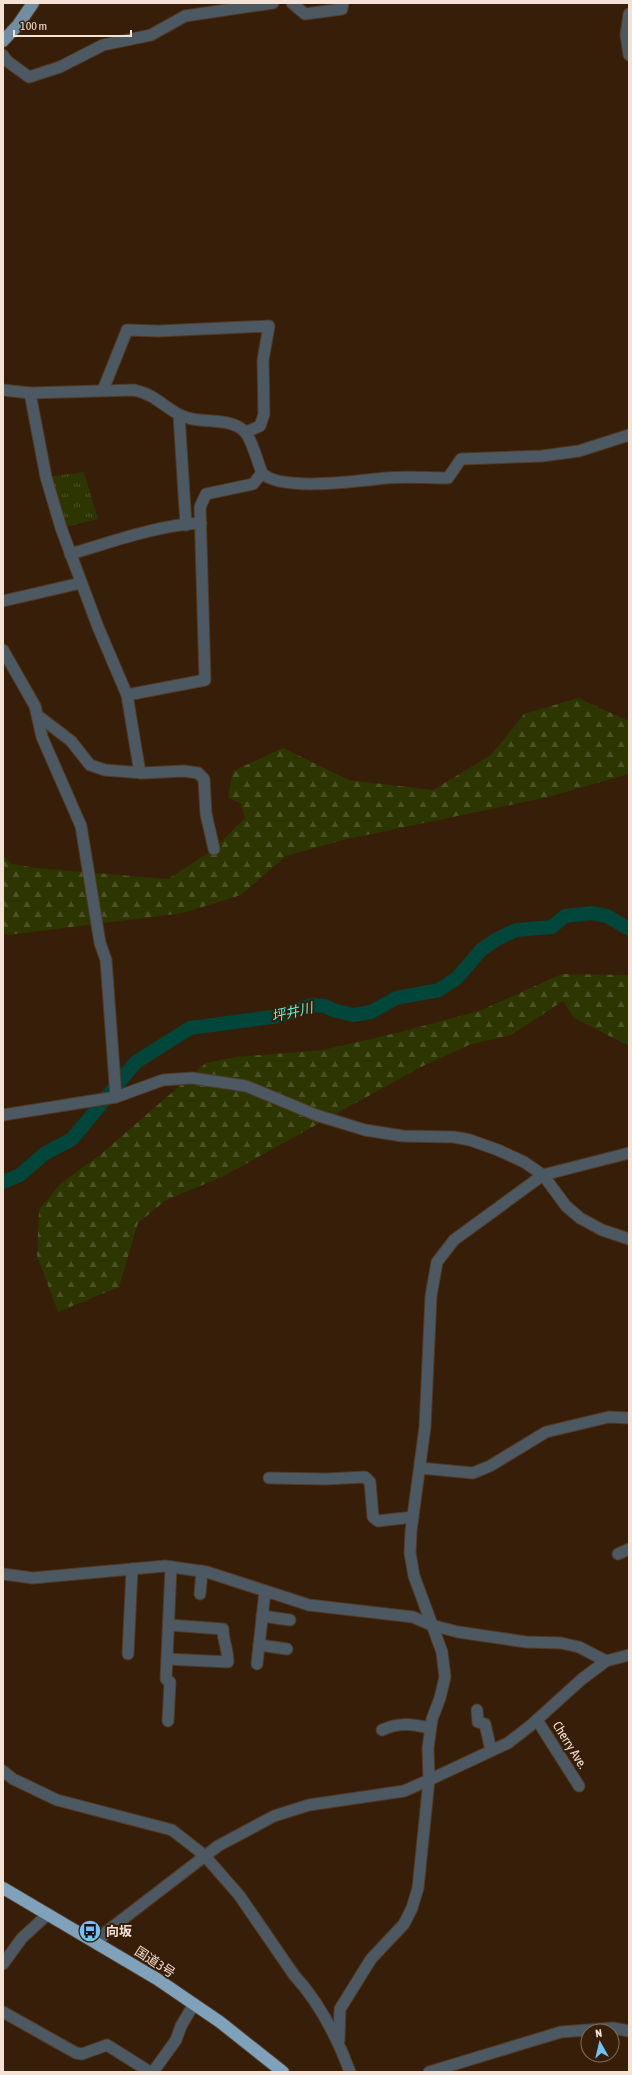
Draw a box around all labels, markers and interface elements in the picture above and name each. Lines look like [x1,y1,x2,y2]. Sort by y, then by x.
scale bar [14,12,131,38]
text: 100 m [20,19,47,33]
water label: 坪井川 [270,999,316,1025]
street label: Cherry Ave. [550,1719,590,1771]
bus stop icon: 向坂 [77,1918,103,1944]
place label: 向坂 [106,1924,132,1939]
street label: 国道3号 [132,1943,178,1981]
north arrow [580,2023,620,2063]
text: N [595,2027,603,2039]

